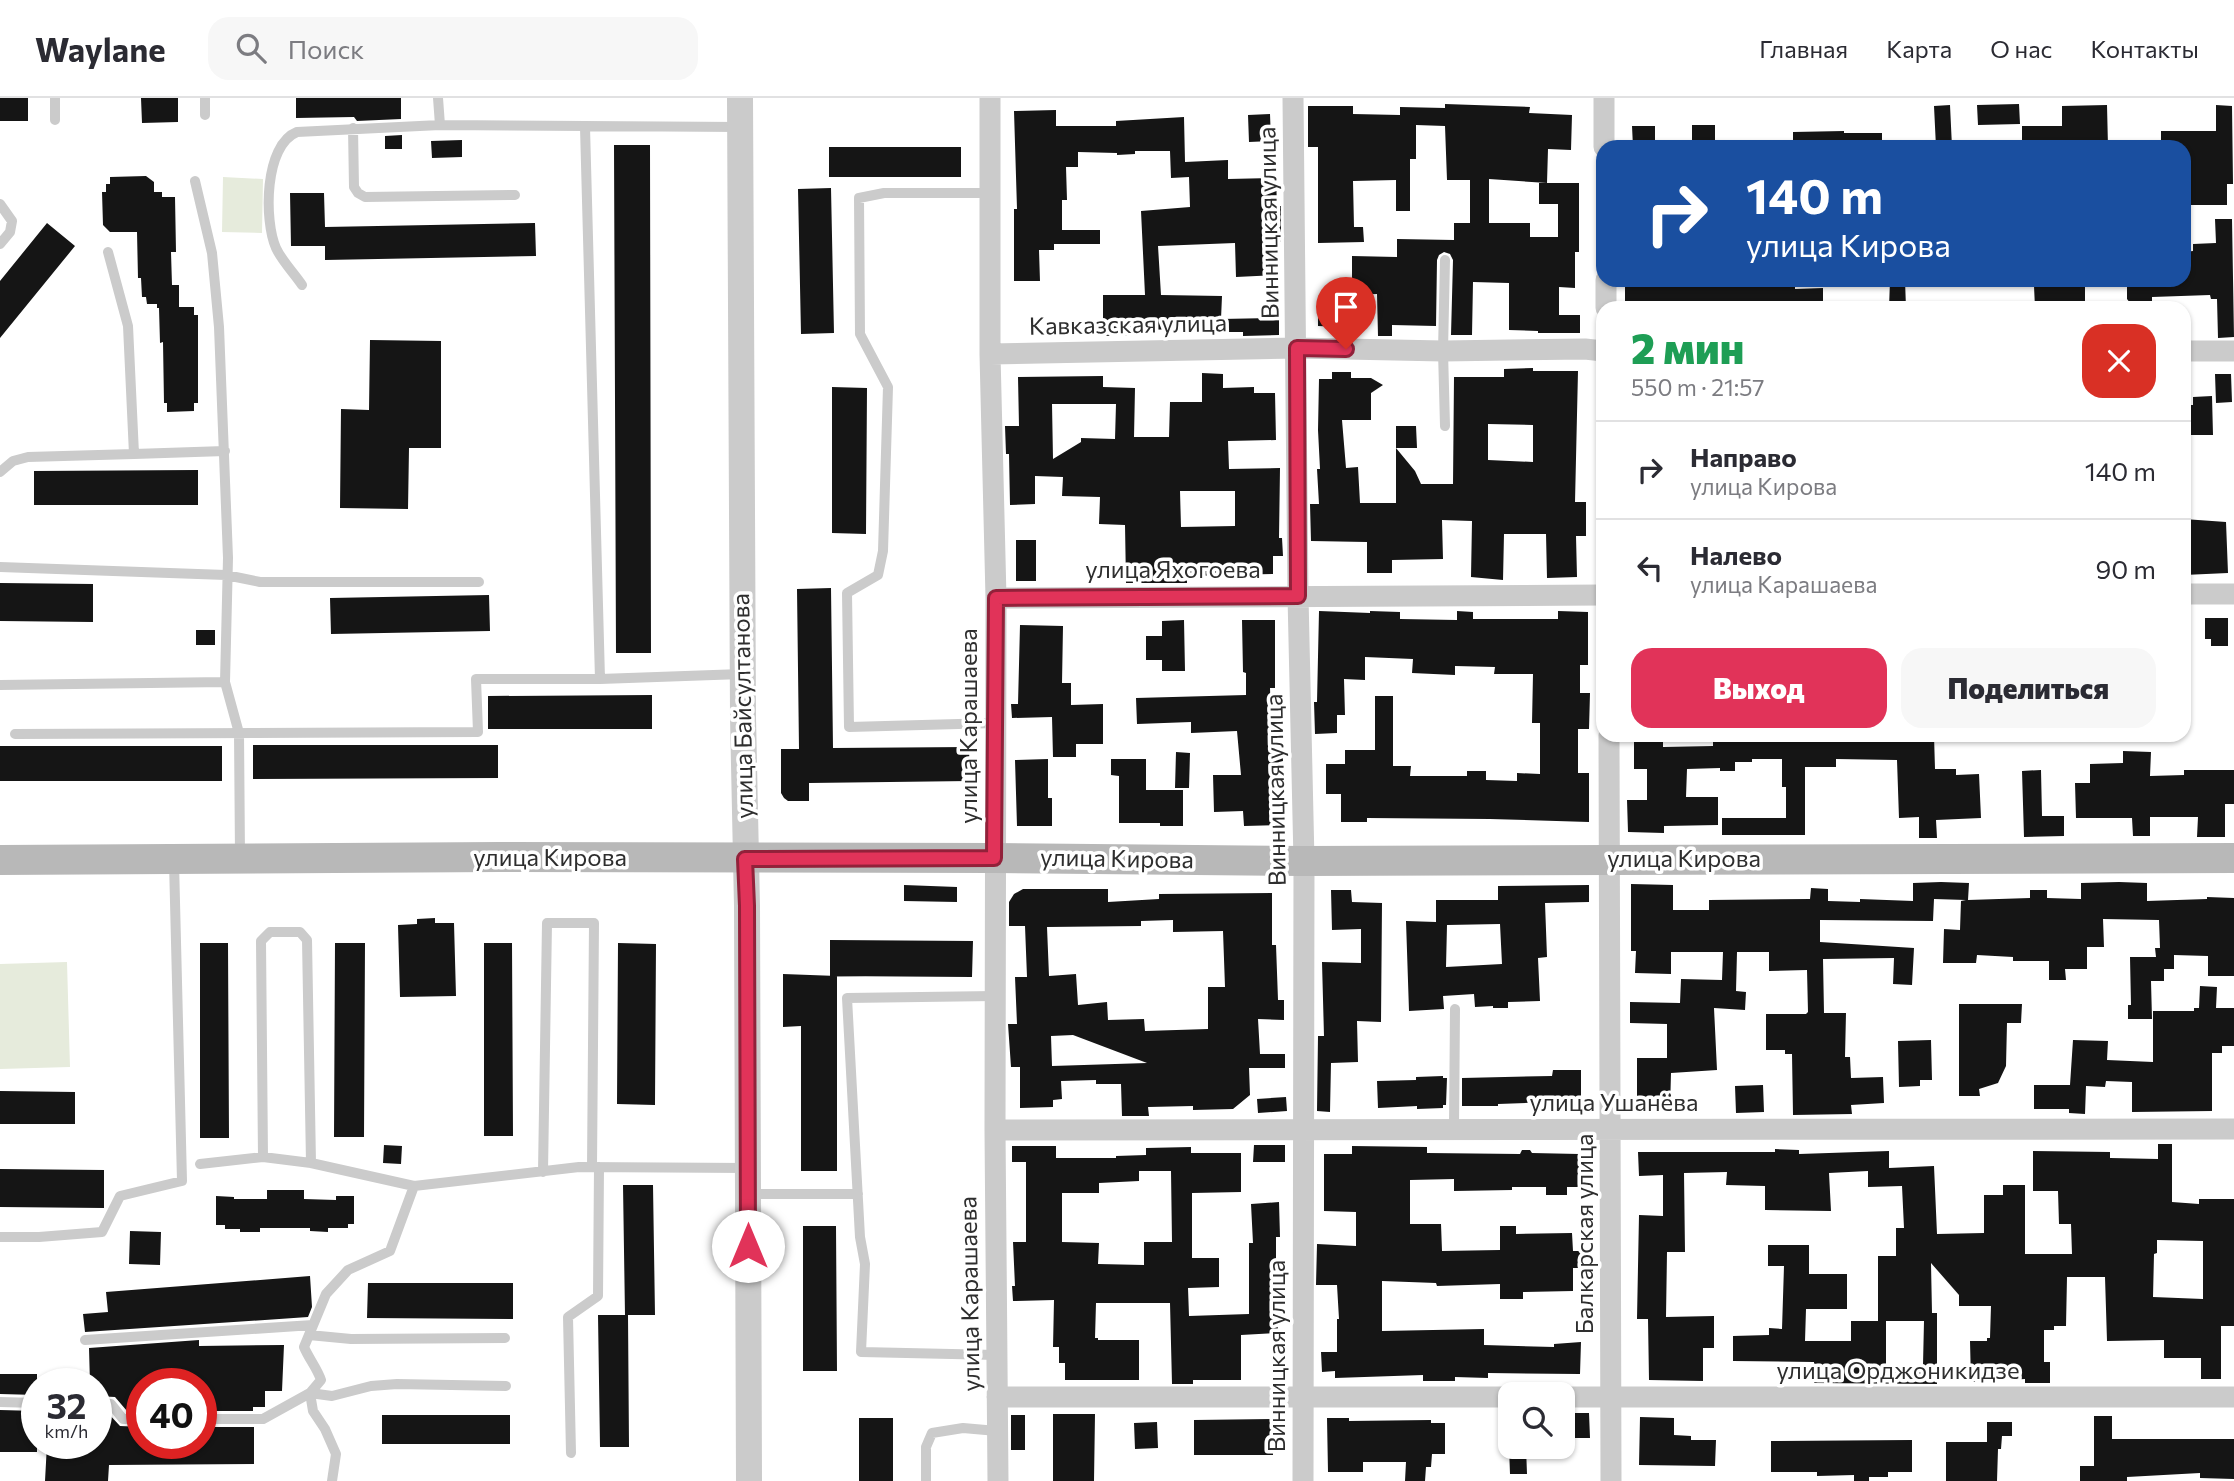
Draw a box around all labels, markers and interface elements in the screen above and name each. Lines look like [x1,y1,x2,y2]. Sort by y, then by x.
search box [208,17,698,80]
text: Waylane [35,28,166,69]
icon: search [232,29,270,67]
text: Поиск [288,33,364,64]
text: Главная [1759,34,1848,63]
text: Карта [1886,34,1952,63]
text: О нас [1990,34,2052,63]
text: Контакты [2090,34,2199,63]
street label: Винницкая улица [1251,127,1284,319]
text: 140 m [1746,164,1883,224]
icon: right [1631,168,1722,259]
text: улица Кирова [1746,224,1951,264]
pin [1316,277,1376,349]
icon: arrive [1327,288,1365,326]
street label: Кавказская улица [1029,307,1227,340]
text: 2 мин [1631,321,1744,373]
button: close [2082,324,2156,398]
text: 550 m · 21:57 [1631,373,1765,401]
text: Направо [1690,441,1797,472]
icon: right [1631,451,1669,489]
text: 140 m [2085,455,2156,486]
text: улица Кирова [1690,472,1837,500]
text: Налево [1690,539,1782,570]
icon: left [1631,549,1669,587]
text: 90 m [2096,553,2156,584]
street label: улица Яхогоева [1085,554,1261,583]
text: улица Карашаева [1690,570,1877,598]
street label: улица Байсултанова [725,593,758,819]
street label: улица Карашаева [953,628,982,824]
button: Выход [1631,648,1887,728]
button: Поделиться [1901,648,2156,728]
street label: Винницкая улица [1258,694,1291,886]
street label: улица Кирова [473,842,627,871]
street label: улица Кирова [1040,842,1194,873]
street label: улица Кирова [1607,843,1761,872]
street label: улица Ушанёва [1530,1087,1698,1116]
street label: Балкарская улица [1569,1134,1598,1334]
street label: улица Карашаева [952,1196,985,1392]
position arrow [711,1209,785,1283]
street label: Винницкая улица [1261,1260,1290,1452]
street label: улица Орджоникидзе [1776,1355,2020,1384]
speed limit sign: 40 [126,1368,217,1459]
map controls [1498,1382,1575,1459]
button: search [1498,1382,1575,1459]
text: 32 [46,1383,87,1426]
text: km/h [45,1420,88,1442]

